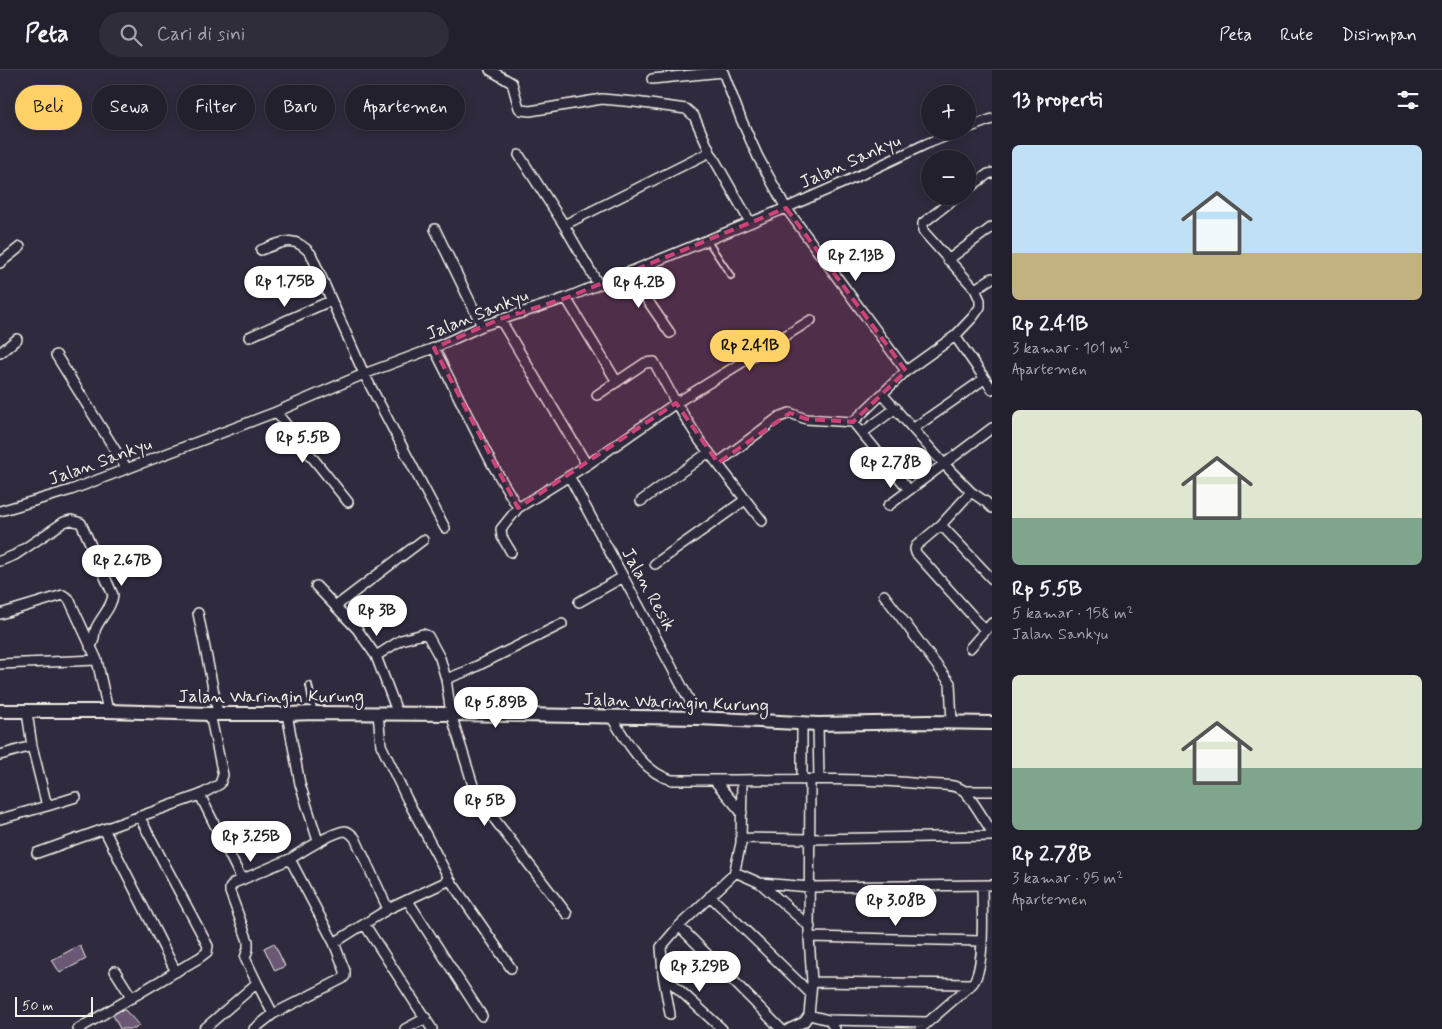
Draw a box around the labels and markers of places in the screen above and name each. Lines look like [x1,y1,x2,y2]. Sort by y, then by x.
pin: Rp 2.13B [804,240,908,282]
pin: Rp 1.75B [233,266,337,308]
pin: Rp 4.2B [593,266,685,309]
pin: Rp 2.41B [698,330,802,372]
pin: Rp 5.5B [257,422,349,464]
pin: Rp 2.78B [839,446,943,489]
pin: Rp 2.67B [70,544,174,587]
pin: Rp 3B [342,594,412,637]
pin: Rp 5.89B [444,686,548,729]
pin: Rp 5B [450,784,520,827]
pin: Rp 3.25B [199,820,303,863]
pin: Rp 3.08B [844,884,948,927]
pin: Rp 3.29B [648,950,752,993]

